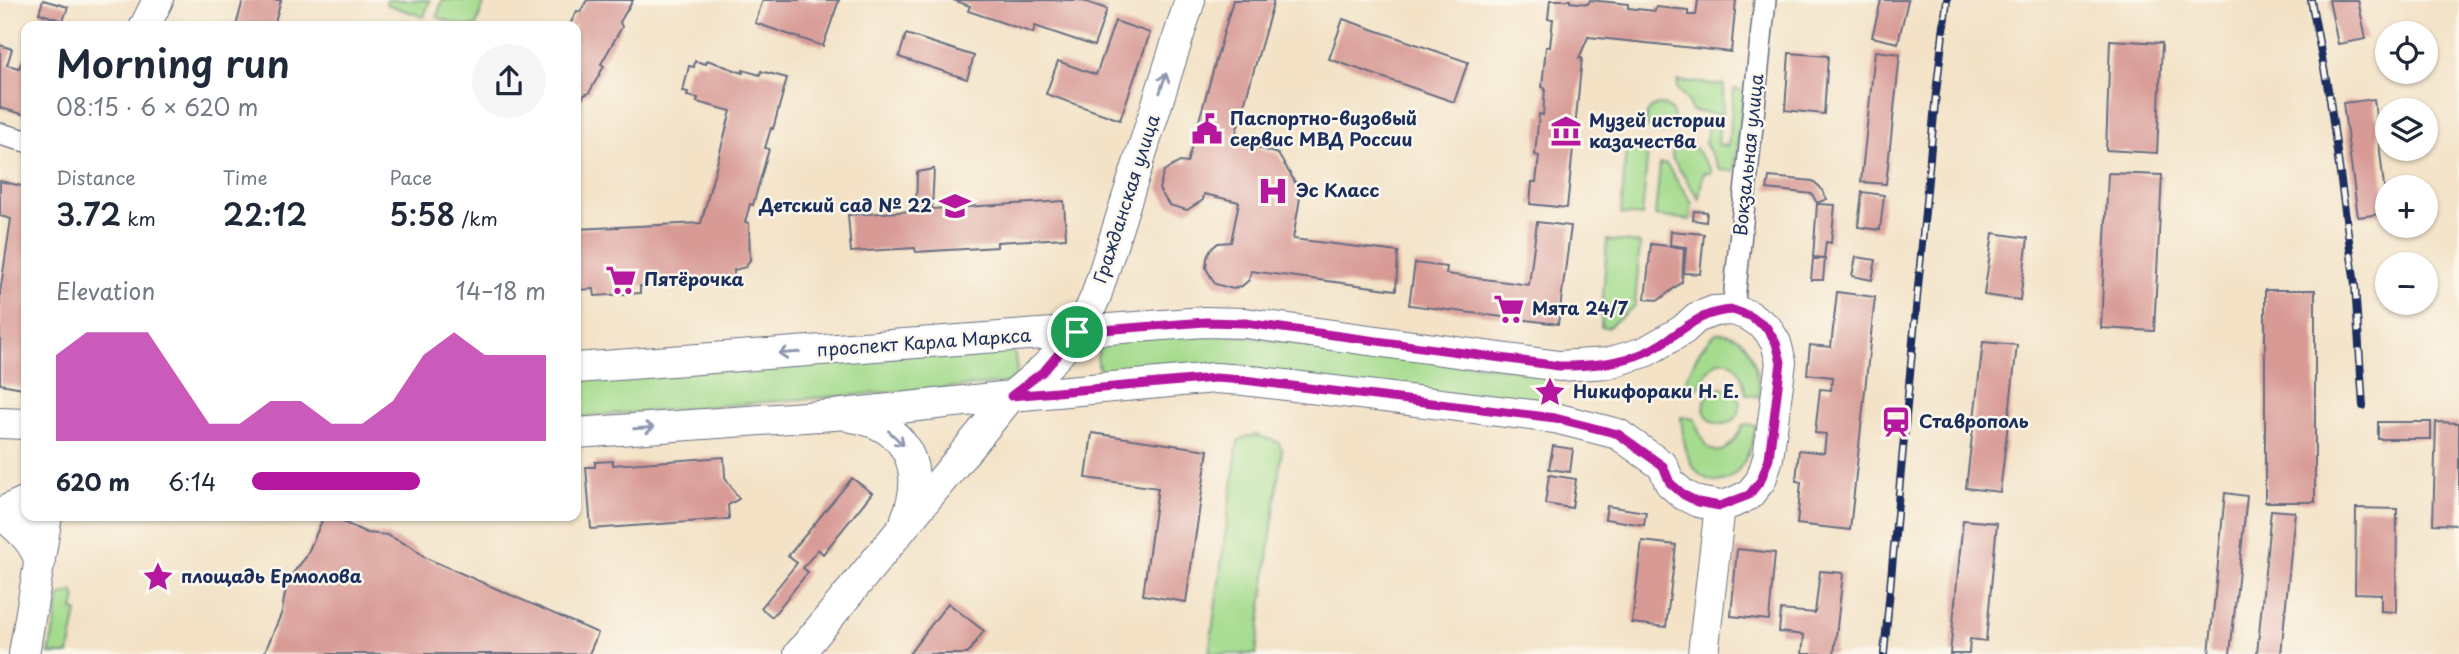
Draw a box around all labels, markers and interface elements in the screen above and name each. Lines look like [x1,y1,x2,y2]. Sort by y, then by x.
map controls [2375,21,2438,315]
button: locate [2375,21,2438,84]
text: Morning run [56,34,290,91]
button: share [472,44,546,118]
street label: Вокзальная улица [1726,72,1770,237]
one-way arrow [1158,73,1171,95]
text: 08:15 · 6 × 620 m [56,89,258,124]
button: layers [2375,98,2438,161]
place label: Паспортно-визовый сервис МВД России [1230,104,1417,152]
place label: Музей истории казачества [1589,106,1726,154]
street label: Гражданская улица [1086,110,1166,286]
public building icon: Паспортно-визовый сервис МВД России [1190,112,1224,146]
museum icon: Музей истории казачества [1549,114,1583,148]
text: Distance [56,163,136,191]
text: Time [223,163,268,191]
text: Pace [389,163,432,191]
hospital icon: Эс Класс [1256,174,1290,208]
button: + [2375,175,2438,238]
place label: Эс Класс [1296,176,1379,203]
school or university icon: Детский сад № 22 [938,189,972,223]
text: 3.72 [56,191,121,236]
text: 22:12 [223,191,307,236]
text: 5:58 [389,191,455,236]
place label: Детский сад № 22 [758,191,932,218]
text: km [121,204,156,232]
text: /km [455,204,498,232]
button: − [2375,252,2438,315]
supermarket icon: Пятёрочка [604,263,638,297]
place label: Пятёрочка [644,265,745,292]
text: Elevation [56,273,155,308]
text: 14–18 m [456,273,546,308]
supermarket icon: Мята 24/7 [1492,292,1526,326]
place label: Мята 24/7 [1532,294,1629,321]
pin [1047,302,1107,362]
icon: arrive [1058,313,1096,351]
street label: проспект Карла Маркса [816,320,1033,362]
one-way arrow [778,347,801,360]
place icon: Никифораки Н. Е. [1533,375,1567,409]
place label: Никифораки Н. Е. [1573,377,1739,404]
station icon: Ставрополь [1879,405,1913,439]
place label: Ставрополь [1919,407,2029,434]
one-way arrow [632,421,655,434]
one-way arrow [887,429,904,446]
text: 620 m [56,464,130,499]
text: 6:14 [168,464,216,499]
place icon: площадь Ермолова [141,560,175,594]
place label: площадь Ермолова [181,562,362,589]

